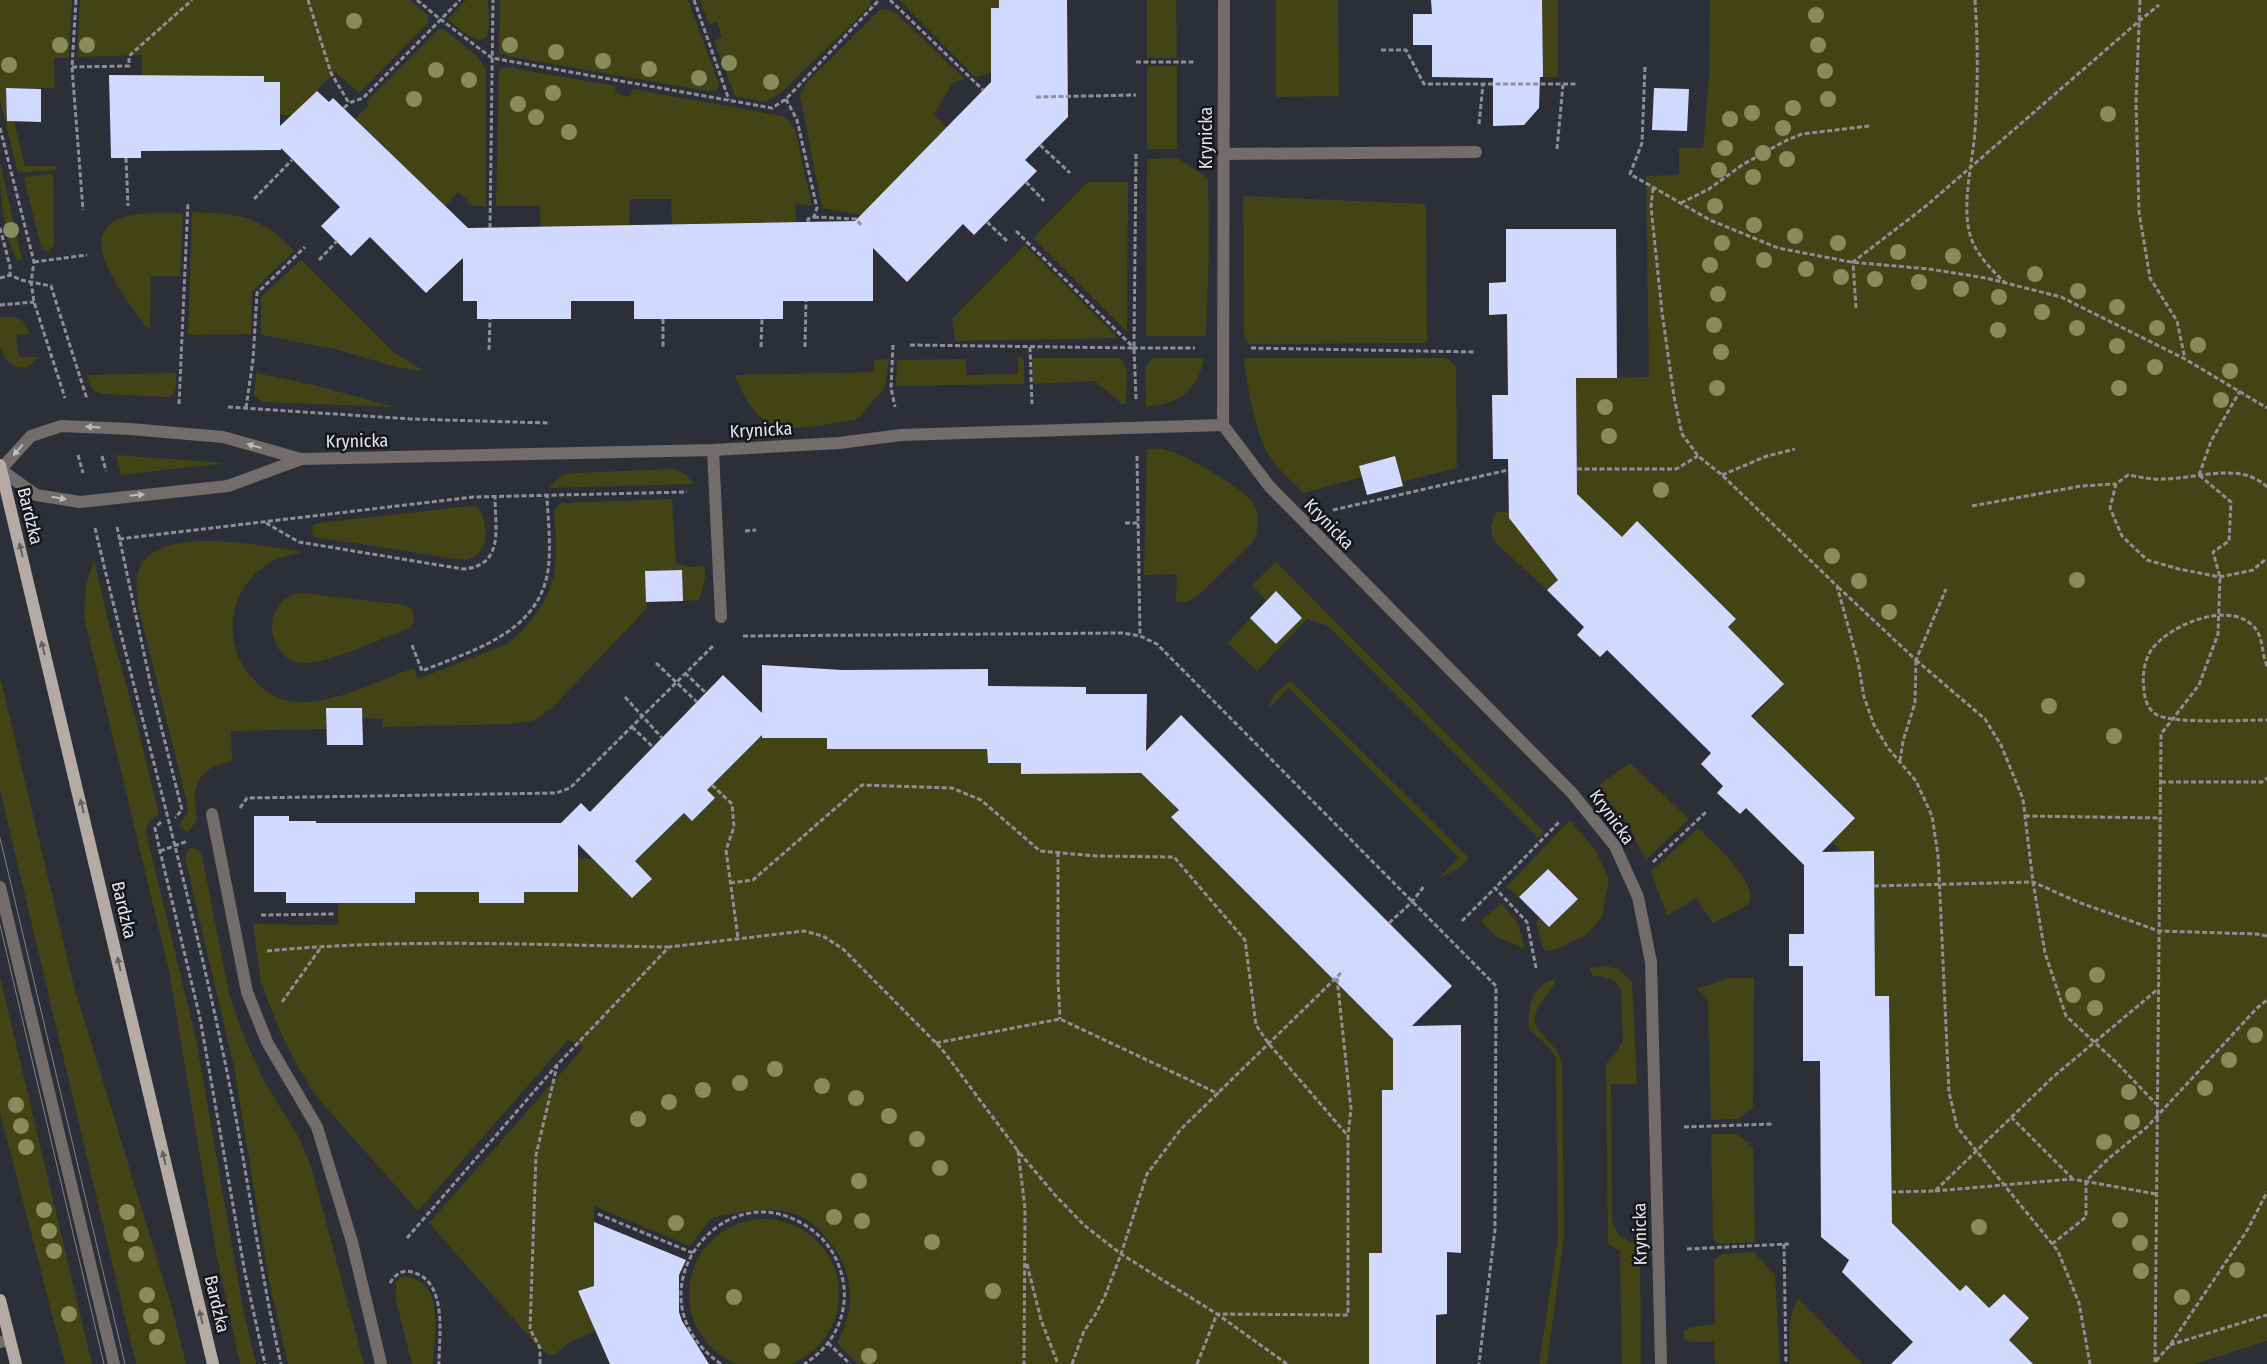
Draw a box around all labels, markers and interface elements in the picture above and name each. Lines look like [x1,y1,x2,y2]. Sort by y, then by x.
street label: Krynicka [1195,107,1217,169]
street label: Krynicka [729,417,793,443]
one-way arrow [85,423,101,431]
street label: Krynicka [326,429,389,453]
one-way arrow [247,441,262,449]
one-way arrow [13,443,24,456]
street label: Bardzka [12,485,48,547]
one-way arrow [130,491,146,499]
street label: Krynicka [1299,494,1359,554]
one-way arrow [51,495,67,503]
one-way arrow [16,542,24,557]
one-way arrow [39,640,47,655]
street label: Krynicka [1585,785,1639,849]
one-way arrow [77,798,85,813]
street label: Bardzka [107,879,141,941]
one-way arrow [115,957,123,972]
one-way arrow [160,1151,168,1166]
street label: Krynicka [1628,1202,1652,1265]
street label: Bardzka [200,1273,234,1335]
one-way arrow [197,1309,205,1324]

